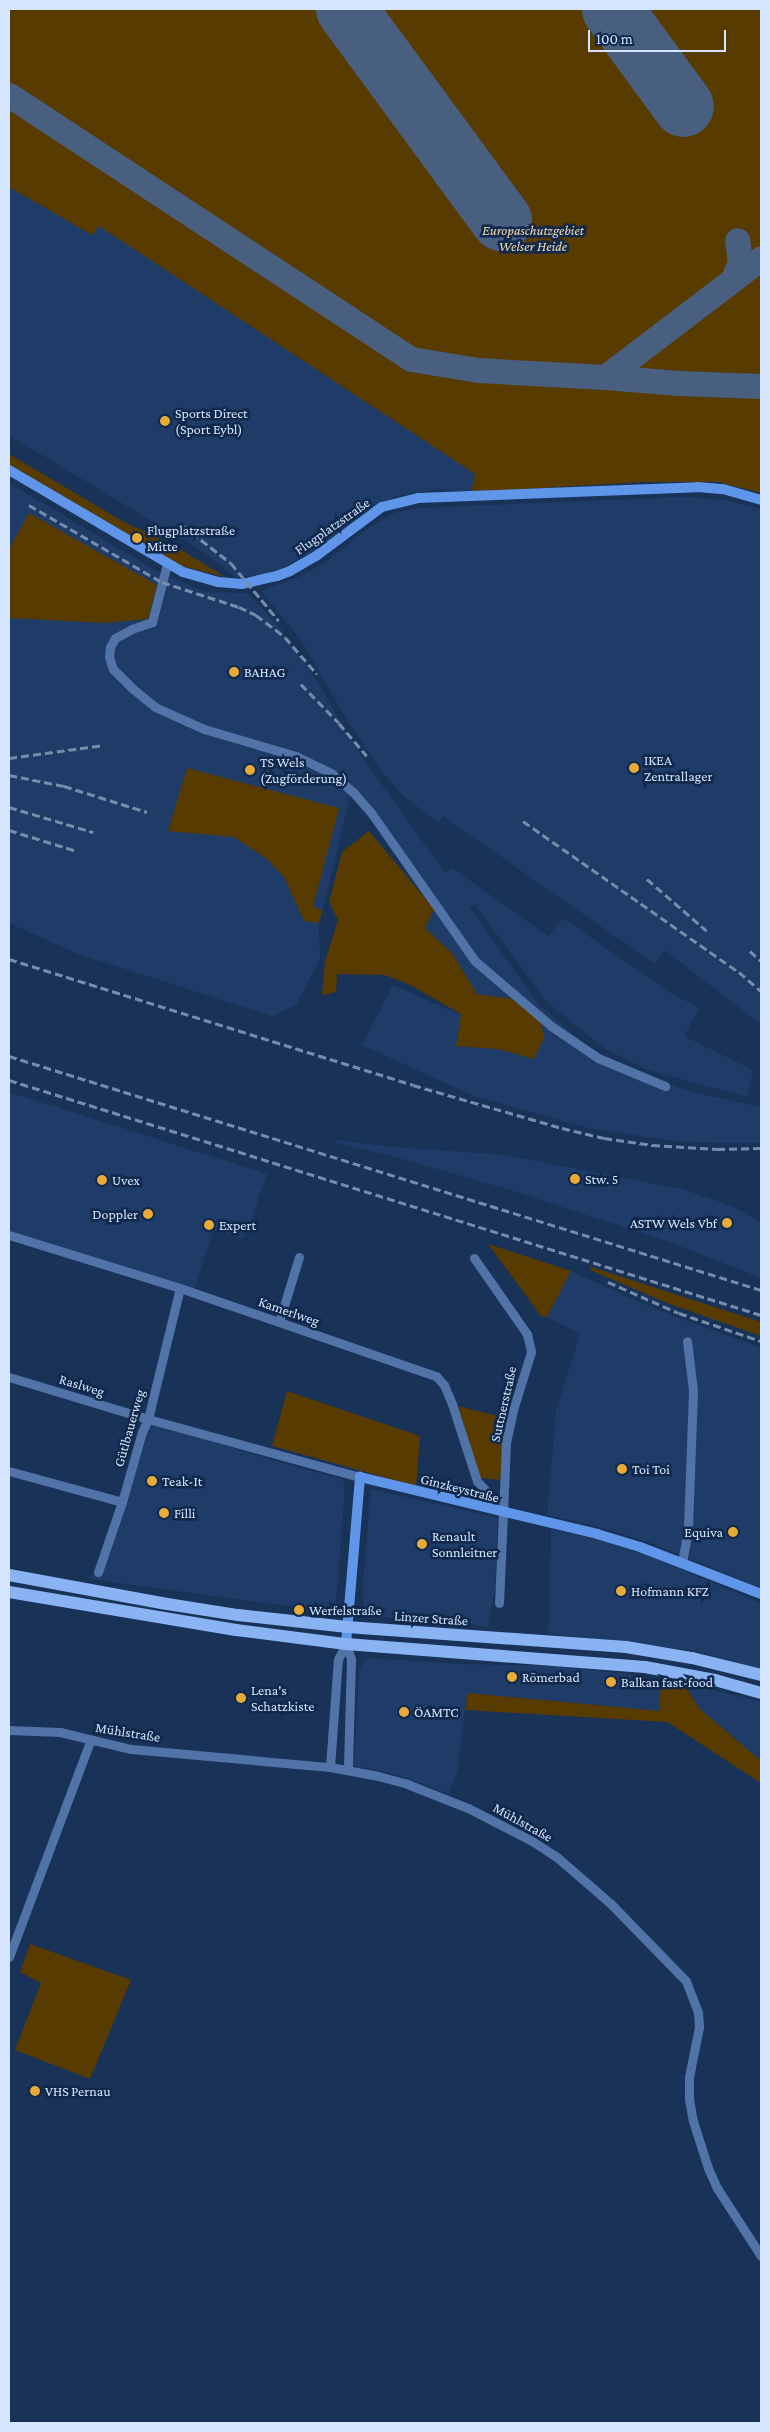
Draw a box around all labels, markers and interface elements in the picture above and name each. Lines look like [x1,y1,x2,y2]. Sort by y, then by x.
scale bar [590,20,728,52]
text: 100 m [596,31,633,47]
park label: Europaschutzgebiet Welser Heide [482,222,584,254]
place label: Sports Direct (Sport Eybl) [175,405,248,438]
marker: Sports Direct (Sport Eybl) [159,415,171,427]
street label: Flugplatzstraße [291,494,373,558]
place label: Flugplatzstraße Mitte [147,522,235,554]
marker: Flugplatzstraße Mitte [131,532,143,544]
place label: BAHAG [244,664,285,680]
marker: BAHAG [228,666,240,678]
place label: IKEA Zentrallager [644,752,712,784]
place label: TS Wels (Zugförderung) [260,754,347,786]
marker: IKEA Zentrallager [628,762,640,774]
marker: TS Wels (Zugförderung) [244,764,256,776]
place label: Stw. 5 [585,1171,618,1187]
place label: Uvex [112,1172,140,1188]
marker: Stw. 5 [569,1173,581,1185]
marker: Uvex [96,1174,108,1186]
place label: Doppler [92,1206,138,1222]
marker: Doppler [142,1208,154,1220]
place label: ASTW Wels Vbf [630,1215,717,1231]
place label: Expert [219,1217,256,1233]
marker: ASTW Wels Vbf [721,1217,733,1229]
marker: Expert [203,1219,215,1231]
street label: Kamerlweg [256,1293,322,1329]
street label: Suttnerstraße [486,1365,520,1443]
street label: Raslweg [57,1370,107,1400]
street label: Gütlbauerweg [110,1387,148,1469]
place label: Toi Toi [632,1461,670,1477]
marker: Toi Toi [616,1463,628,1475]
street label: Ginzkeystraße [419,1470,501,1506]
place label: Teak-It [162,1473,202,1489]
marker: Teak-It [146,1475,158,1487]
place label: Filli [174,1505,196,1521]
marker: Filli [158,1507,170,1519]
place label: Equiva [684,1524,723,1540]
marker: Equiva [727,1526,739,1538]
place label: Renault Sonnleitner [432,1528,497,1560]
marker: Renault Sonnleitner [416,1538,428,1550]
place label: Hofmann KFZ [631,1583,709,1599]
marker: Hofmann KFZ [615,1585,627,1597]
place label: Werfelstraße [309,1602,382,1618]
marker: Werfelstraße [293,1604,305,1616]
street label: Linzer Straße [393,1607,469,1629]
place label: Römerbad [522,1669,580,1685]
marker: Römerbad [506,1671,518,1683]
place label: Balkan fast-food [621,1674,713,1690]
marker: Balkan fast-food [605,1676,617,1688]
place label: Lena's Schatzkiste [251,1682,314,1714]
marker: Lena's Schatzkiste [235,1692,247,1704]
place label: ÖAMTC [414,1704,459,1720]
marker: ÖAMTC [398,1706,410,1718]
street label: Mühlstraße [94,1719,162,1745]
street label: Mühlstraße [490,1799,556,1845]
place label: VHS Pernau [45,2083,111,2099]
marker: VHS Pernau [29,2085,41,2097]

